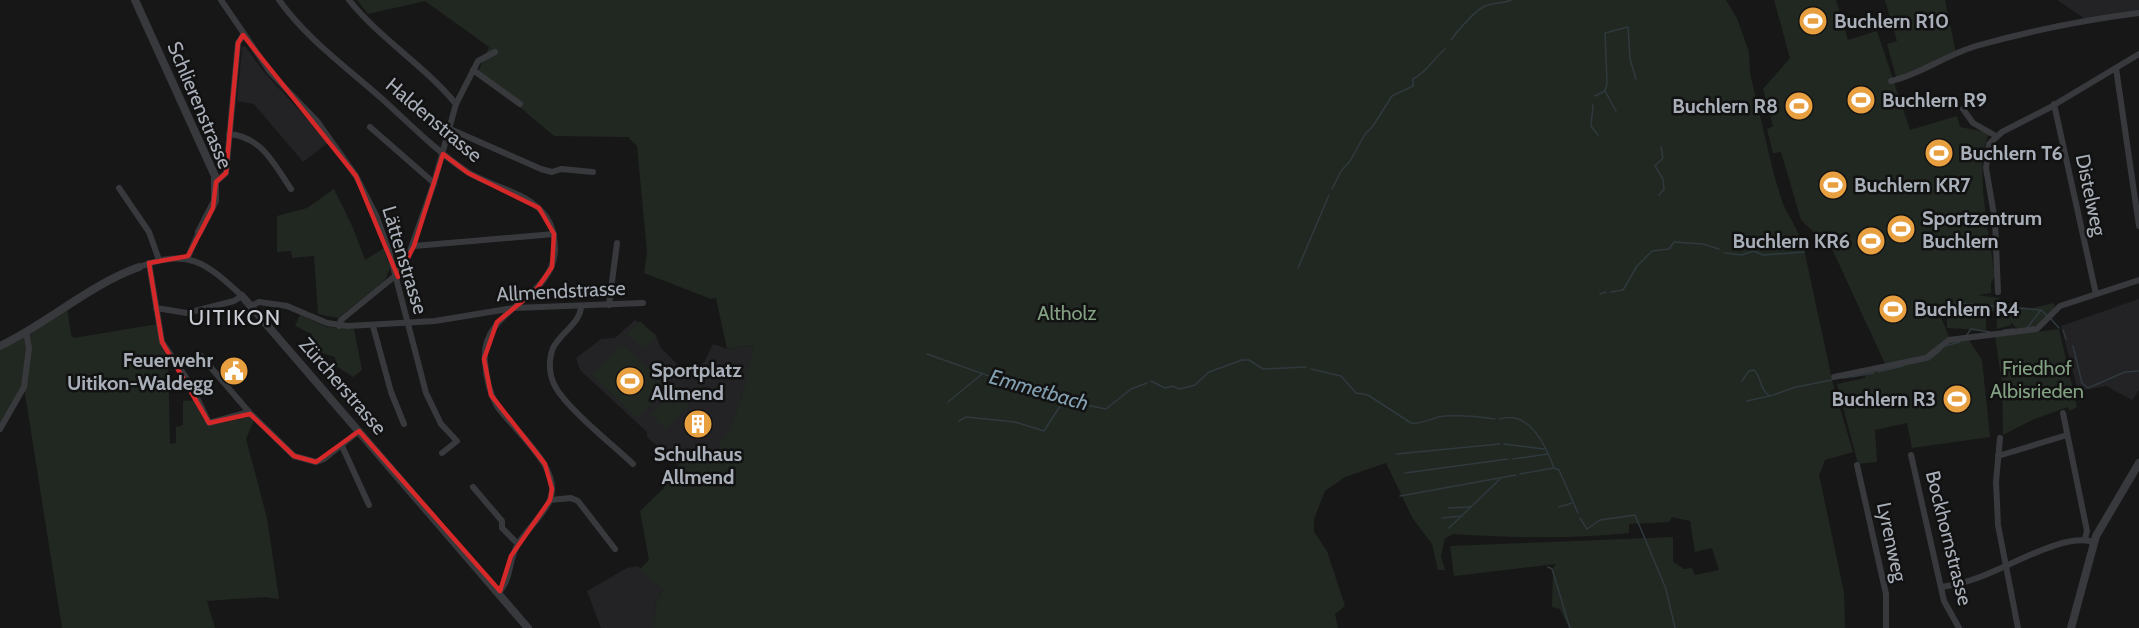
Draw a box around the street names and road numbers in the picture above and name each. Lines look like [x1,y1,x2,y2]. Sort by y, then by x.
street label: Schlierenstrasse [162,38,238,172]
street label: Haldenstrasse [381,73,487,167]
street label: Distelweg [2071,152,2112,239]
street label: Lättenstrasse [377,203,433,317]
street label: Allmendstrasse [496,276,626,306]
street label: Zürcherstrasse [294,332,392,440]
street label: Bockhornstrasse [1921,468,1977,608]
street label: Lyrenweg [1872,500,1912,585]

